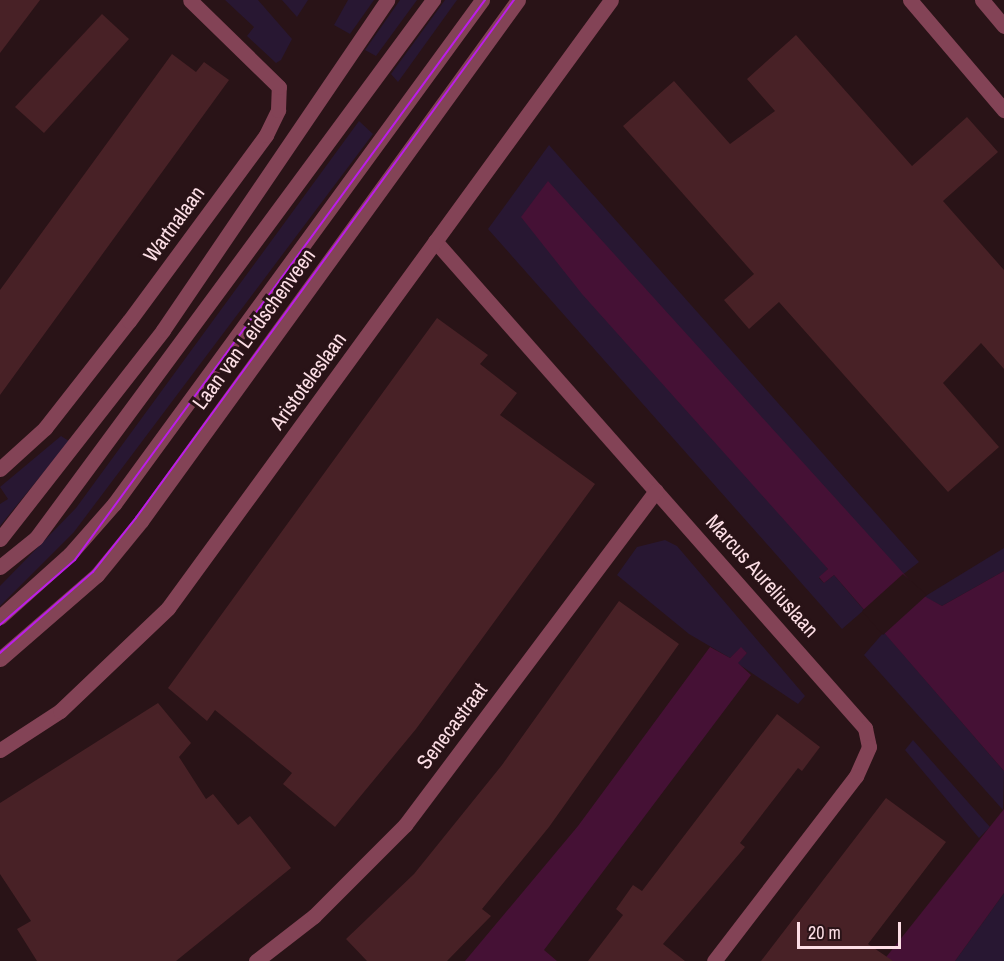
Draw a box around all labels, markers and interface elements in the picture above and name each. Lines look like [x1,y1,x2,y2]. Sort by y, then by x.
street label: Wartnalaan [138,181,210,267]
street label: Laan van Leidschenveen [187,244,321,414]
street label: Aristoteleslaan [264,328,352,434]
street label: Marcus Aureliuslaan [700,509,824,643]
street label: Senecastraat [411,678,493,774]
scale bar [800,910,904,948]
text: 20 m [808,920,841,945]

